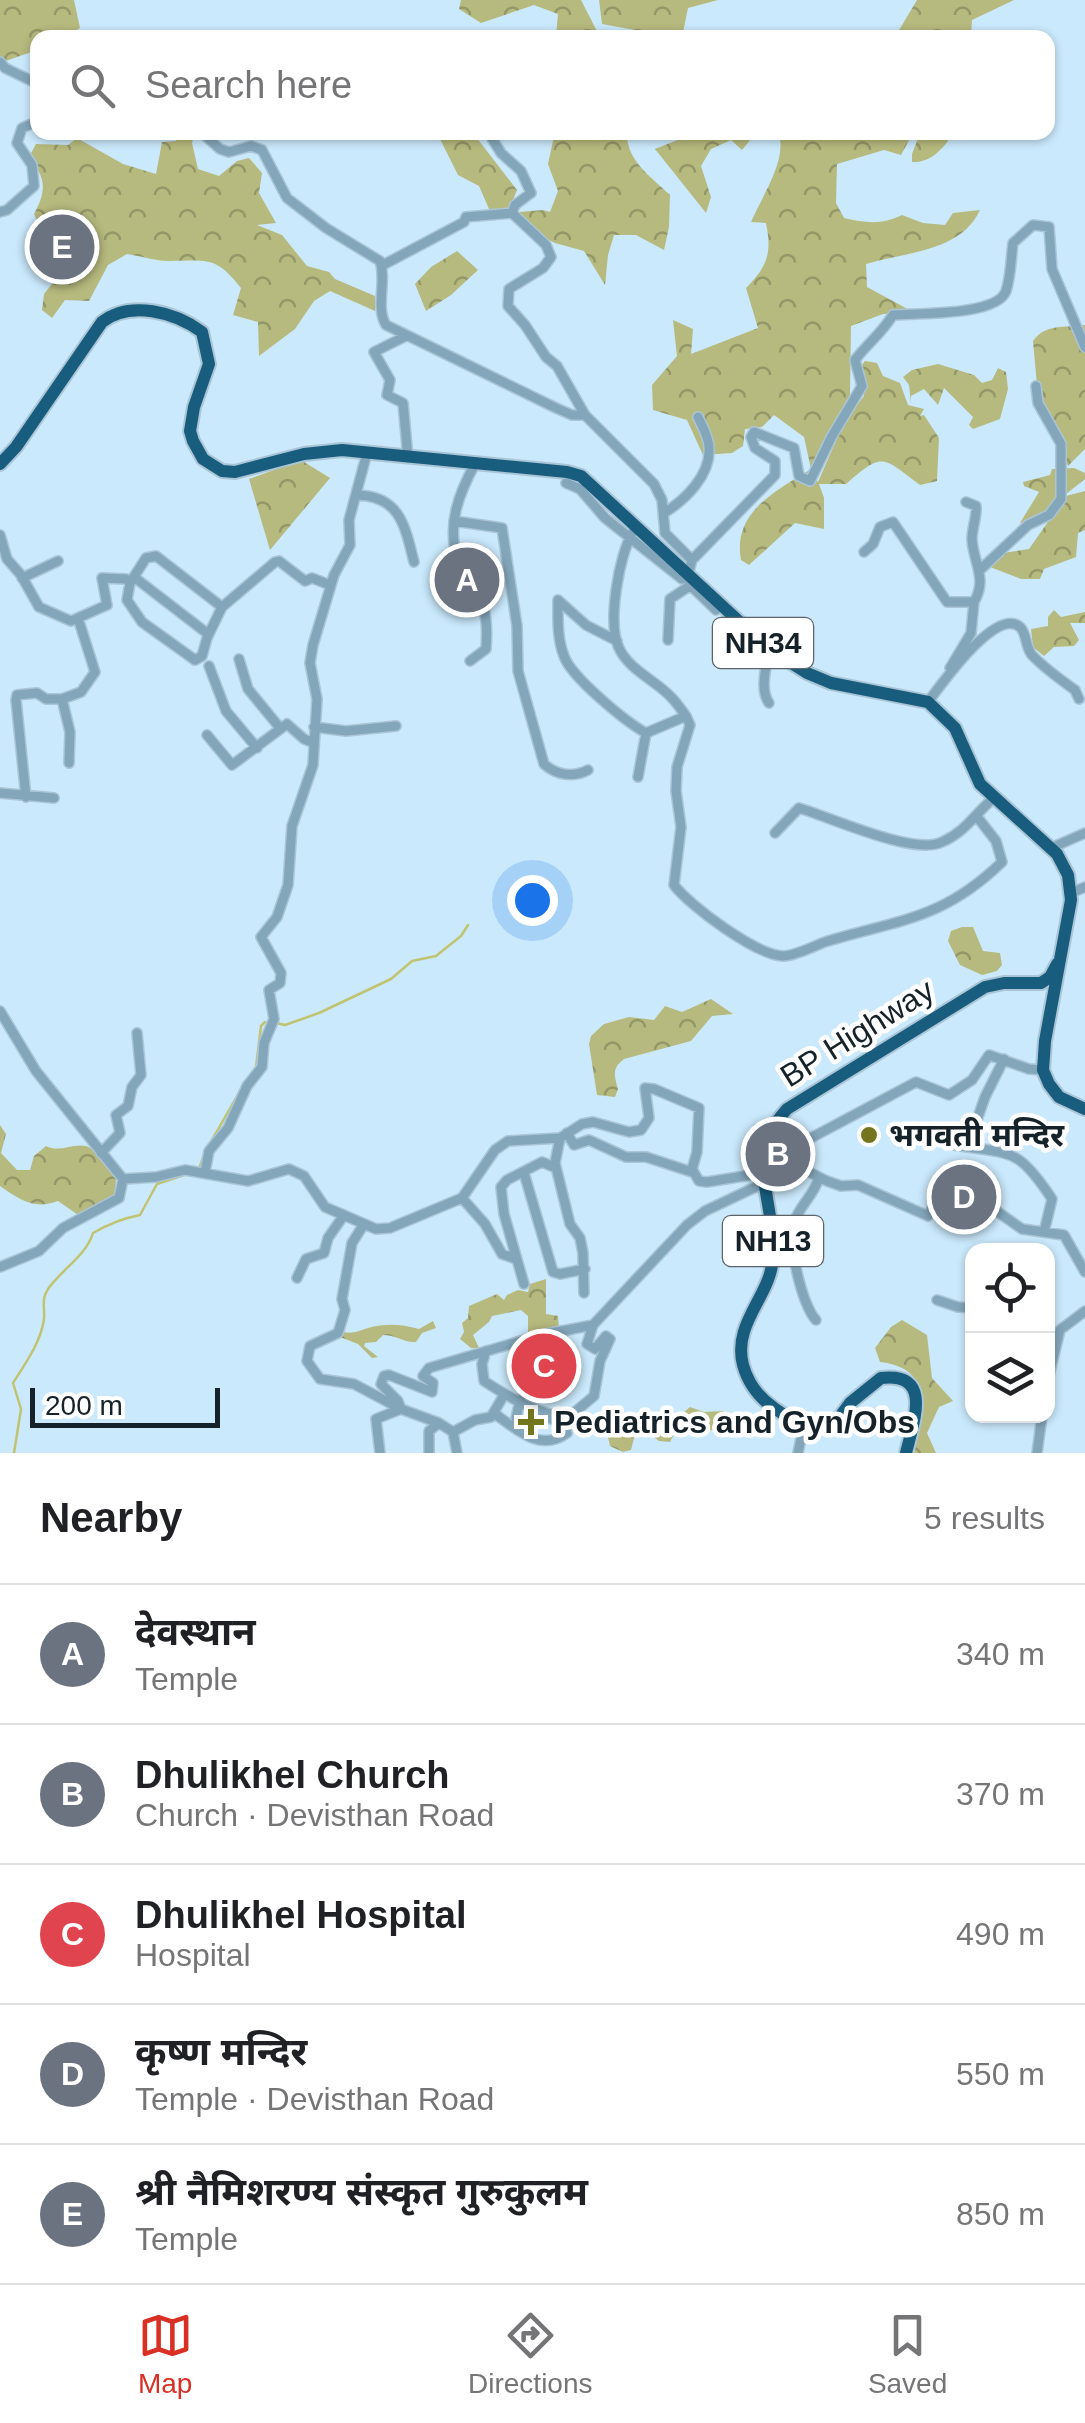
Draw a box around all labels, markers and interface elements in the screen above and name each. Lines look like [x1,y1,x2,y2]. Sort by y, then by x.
search box [30,30,1055,140]
icon: search [65,58,120,113]
text: Search here [145,64,352,106]
pin: E [30,210,94,284]
pin: A [434,542,500,618]
road number: NH34 [713,618,813,668]
your location [507,875,558,926]
street label: BP Highway [774,972,940,1094]
pin: B [746,1116,810,1192]
place label: भगवती मन्दिर [889,1117,1065,1153]
marker: भगवती मन्दिर [858,1124,880,1146]
pin: D [932,1160,996,1234]
road number: NH13 [723,1216,823,1266]
map controls [965,1243,1055,1423]
button: locate [965,1243,1055,1333]
pin: C [512,1328,576,1404]
button: layers [965,1333,1055,1423]
scale bar [30,1383,220,1428]
text: 200 m [45,1390,123,1421]
place label: Pediatrics and Gyn/Obs [554,1404,915,1440]
marker: Pediatrics and Gyn/Obs [518,1409,544,1435]
text: Nearby [40,1494,182,1541]
text: 5 results [924,1500,1045,1536]
text: देवस्थान [135,1611,256,1653]
text: A [61,1636,84,1672]
text: 340 m [956,1636,1045,1672]
text: Temple [135,1661,238,1697]
text: Dhulikhel Church [135,1754,450,1796]
text: B [61,1776,84,1812]
text: 370 m [956,1776,1045,1812]
text: Church · Devisthan Road [135,1797,494,1833]
text: Dhulikhel Hospital [135,1894,466,1936]
text: C [61,1916,84,1952]
text: 490 m [956,1916,1045,1952]
text: Hospital [135,1937,251,1973]
text: कृष्ण मन्दिर [135,2031,307,2073]
text: D [61,2056,84,2092]
text: 550 m [956,2056,1045,2092]
text: Temple · Devisthan Road [135,2081,494,2117]
text: श्री नैमिशरण्य संस्कृत गुरुकुलम [135,2171,588,2213]
text: E [62,2196,83,2232]
text: 850 m [956,2196,1045,2232]
text: Temple [135,2221,238,2257]
tab: Map [138,2308,193,2400]
tab: Directions [468,2308,593,2400]
tab: Saved [868,2308,947,2400]

